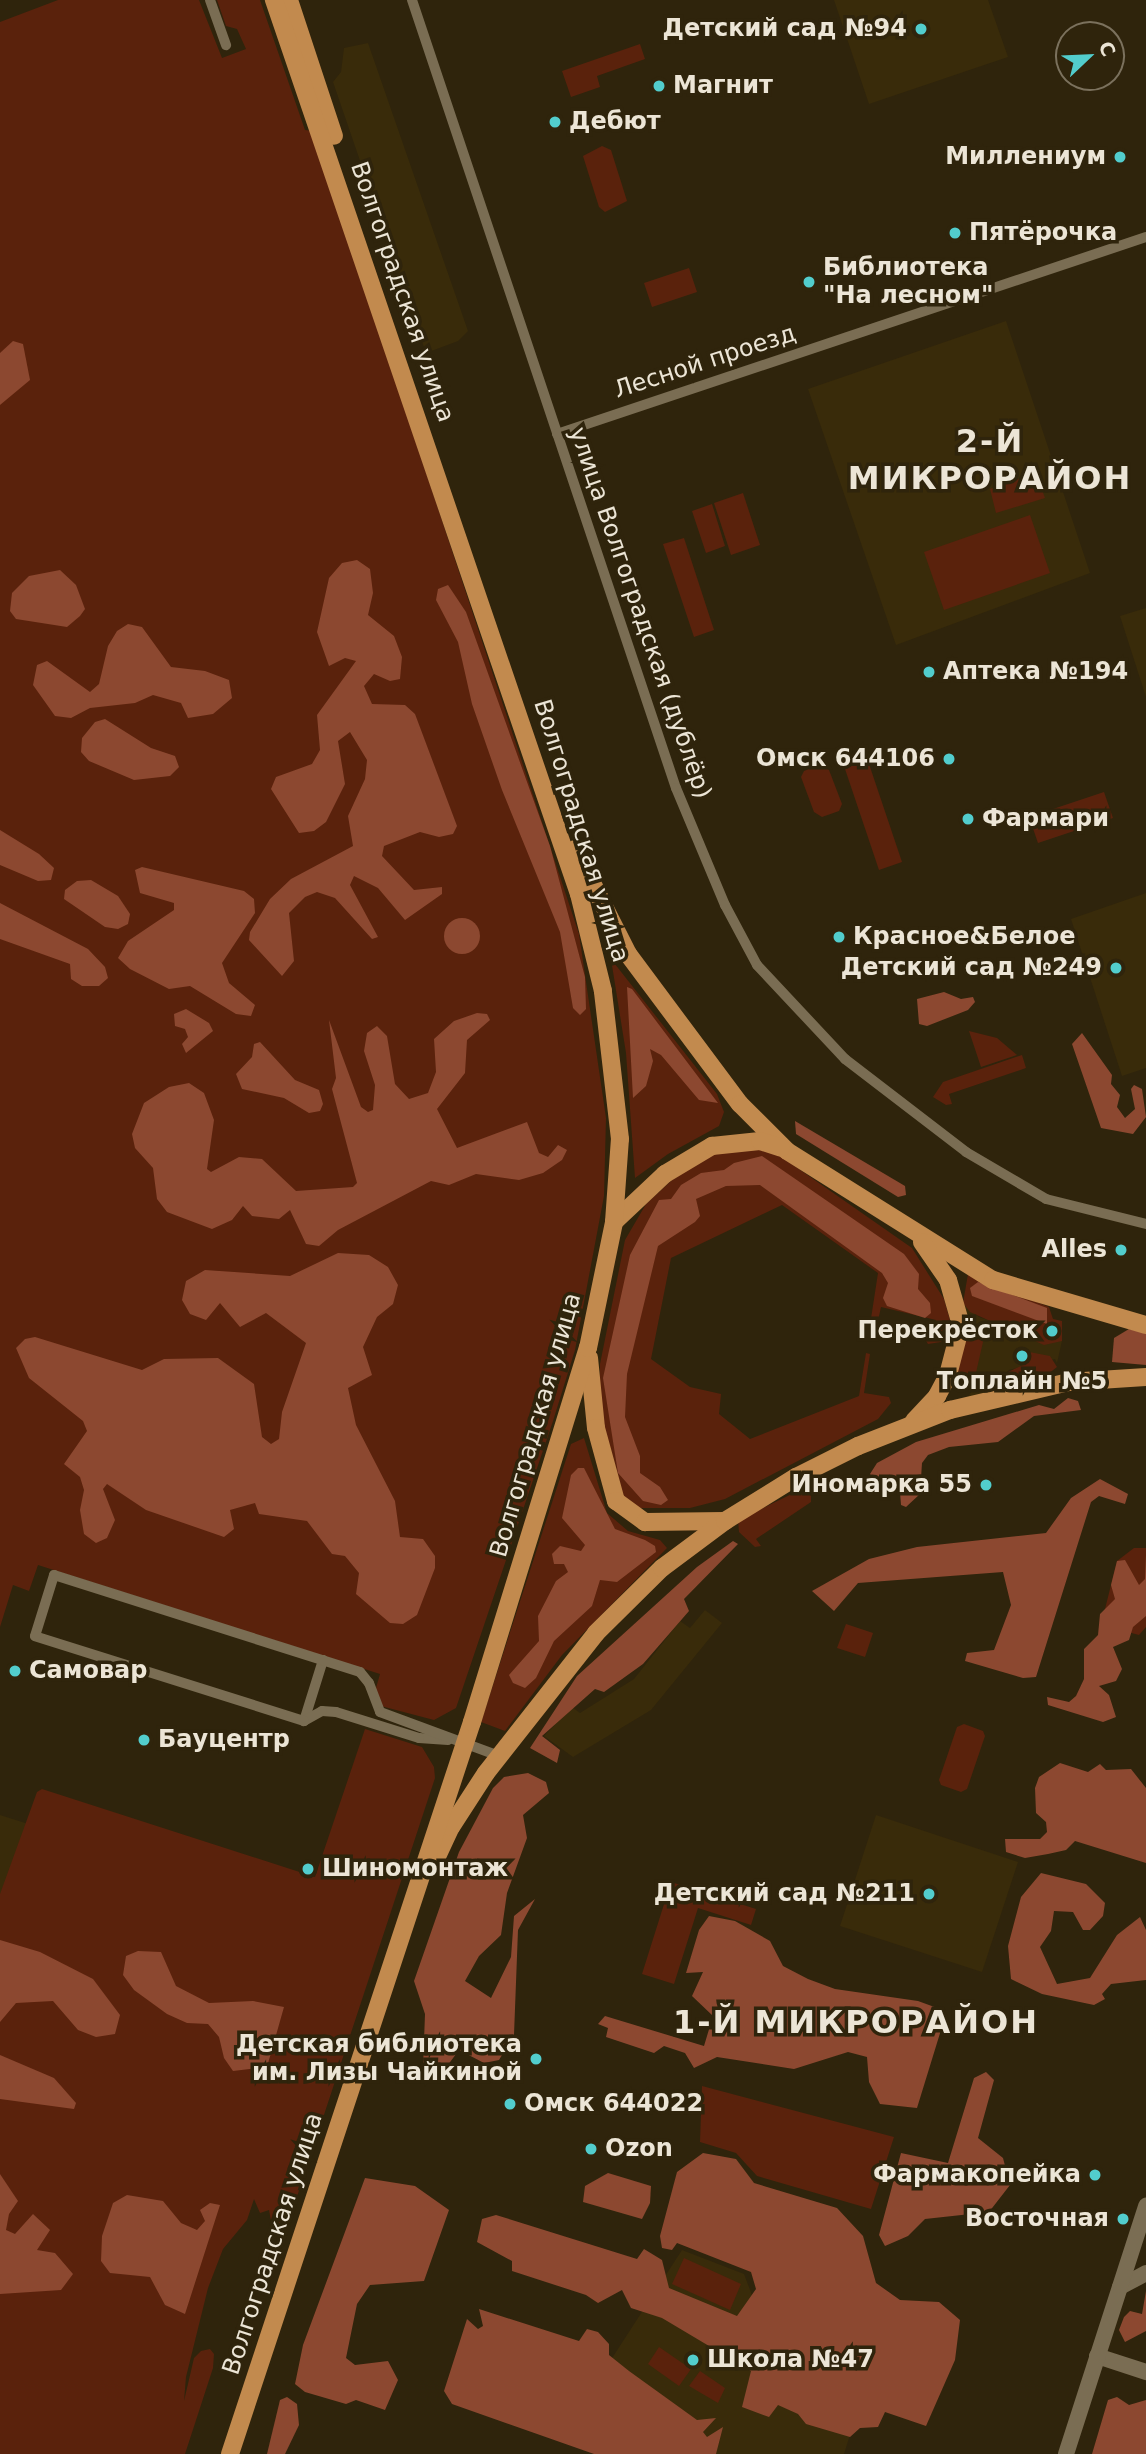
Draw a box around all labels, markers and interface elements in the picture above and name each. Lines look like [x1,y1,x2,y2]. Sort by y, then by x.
place label: Детский сад №94 [663,15,907,43]
marker: Детский сад №94 [913,21,929,37]
north arrow [1055,21,1125,91]
text: С [1095,38,1120,59]
place label: Магнит [673,72,773,100]
marker: Магнит [651,78,667,94]
place label: Дебют [569,108,661,136]
marker: Дебют [547,114,563,130]
place label: Миллениум [945,143,1106,171]
marker: Миллениум [1112,149,1128,165]
street label: Волгоградская улица [344,158,460,426]
place label: Пятёрочка [969,219,1117,247]
marker: Пятёрочка [947,225,963,241]
place label: Библиотека "На лесном" [823,254,993,310]
marker: Библиотека "На лесном" [801,274,817,290]
street label: Лесной проезд [611,319,799,405]
district label: 2-Й МИКРОРАЙОН [849,423,1131,498]
street label: улица Волгоградская (дублёр) [563,424,717,802]
place label: Аптека №194 [943,658,1128,686]
marker: Аптека №194 [921,664,937,680]
street label: Волгоградская улица [527,696,635,966]
place label: Омск 644106 [756,745,935,773]
marker: Омск 644106 [941,751,957,767]
place label: Фармари [982,805,1109,833]
marker: Фармари [960,811,976,827]
place label: Красное&Белое [853,923,1075,951]
marker: Красное&Белое [831,929,847,945]
place label: Детский сад №249 [841,954,1102,982]
marker: Детский сад №249 [1108,960,1124,976]
place label: Alles [1041,1236,1107,1264]
marker: Alles [1113,1242,1129,1258]
street label: Волгоградская улица [484,1290,588,1560]
place label: Перекрёсток [858,1317,1038,1345]
marker: Перекрёсток [1044,1323,1060,1339]
marker: Топлайн №5 [1014,1348,1030,1364]
place label: Топлайн №5 [937,1368,1107,1396]
place label: Иномарка 55 [792,1471,972,1499]
marker: Иномарка 55 [978,1477,994,1493]
place label: Самовар [29,1657,147,1685]
marker: Самовар [7,1663,23,1679]
place label: Бауцентр [158,1726,290,1754]
marker: Бауцентр [136,1732,152,1748]
place label: Шиномонтаж [322,1855,508,1883]
marker: Шиномонтаж [300,1861,316,1877]
place label: Детский сад №211 [654,1880,915,1908]
marker: Детский сад №211 [921,1886,937,1902]
district label: 1-Й МИКРОРАЙОН [675,2003,1037,2041]
place label: Детская библиотека им. Лизы Чайкиной [236,2031,522,2087]
marker: Детская библиотека им. Лизы Чайкиной [528,2051,544,2067]
place label: Омск 644022 [524,2090,703,2118]
marker: Омск 644022 [502,2096,518,2112]
street label: Волгоградская улица [217,2109,329,2379]
place label: Ozon [605,2135,673,2163]
marker: Ozon [583,2141,599,2157]
place label: Фармакопейка [873,2161,1081,2189]
marker: Фармакопейка [1087,2167,1103,2183]
place label: Восточная [965,2205,1109,2233]
marker: Восточная [1115,2211,1131,2227]
place label: Школа №47 [707,2346,874,2374]
marker: Школа №47 [685,2352,701,2368]

